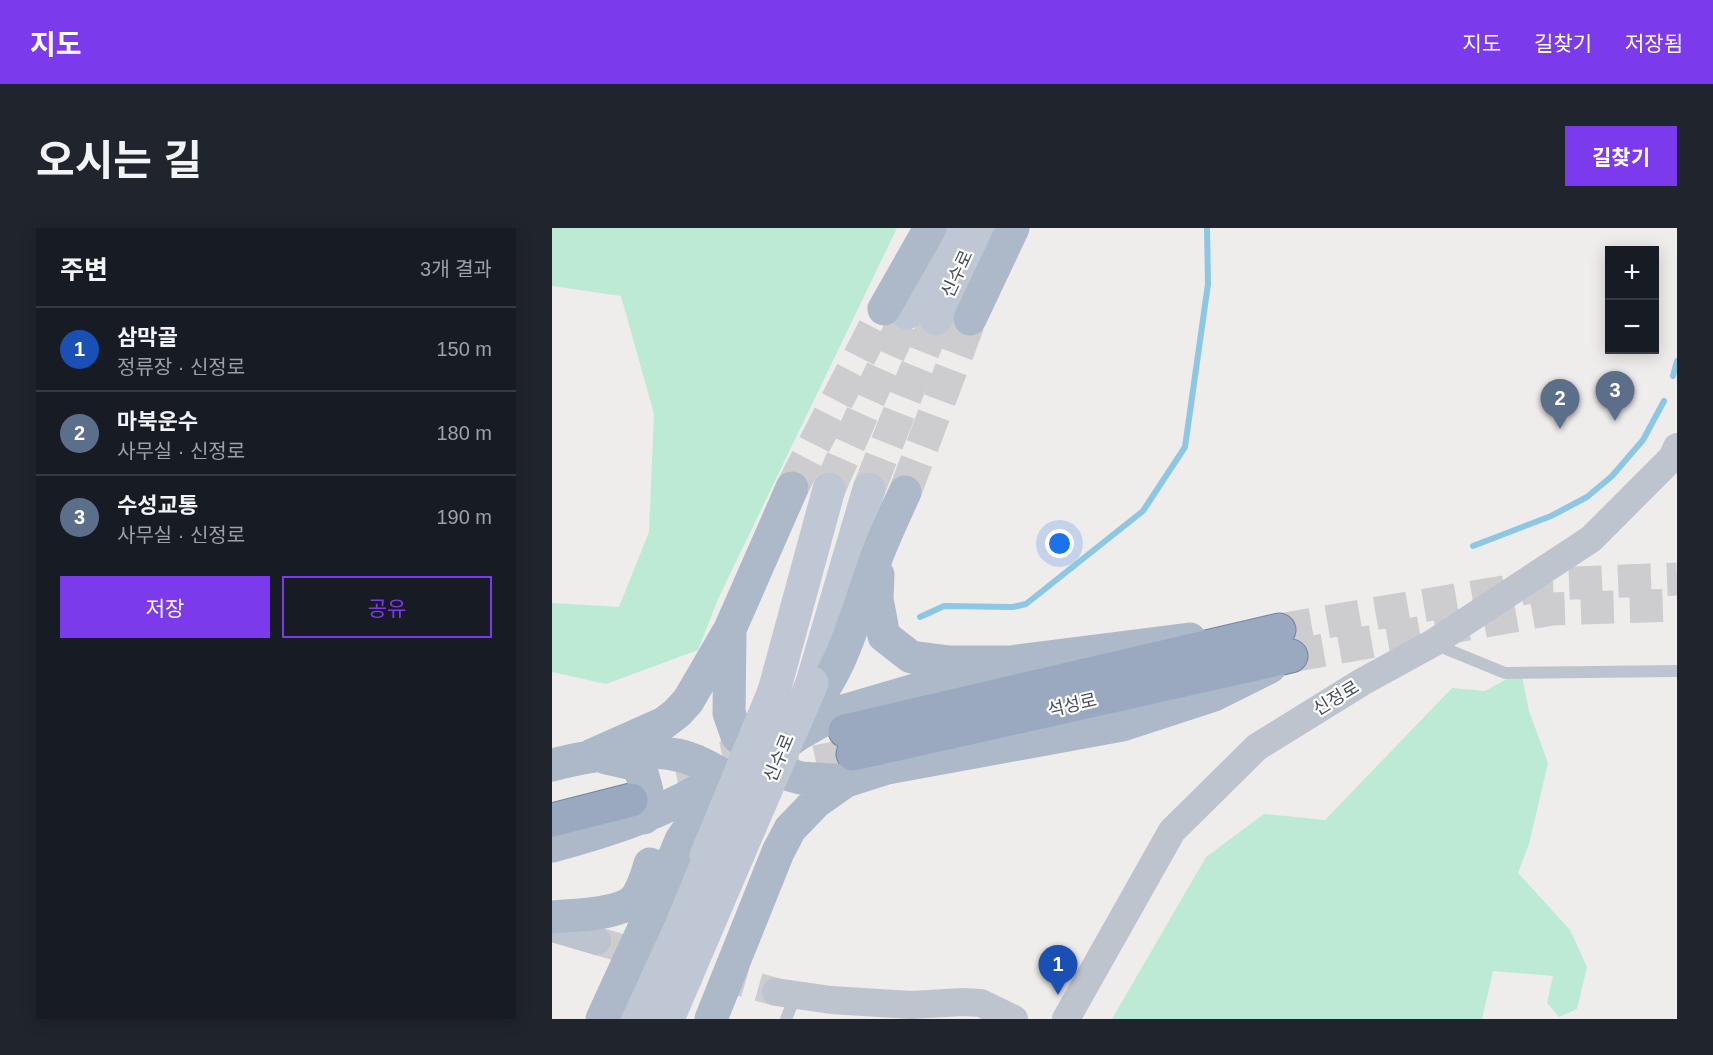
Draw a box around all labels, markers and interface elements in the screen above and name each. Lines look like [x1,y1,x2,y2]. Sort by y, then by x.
text: 지도 [30,29,82,60]
text: 지도 [1462,32,1501,55]
text: 길찾기 [1534,32,1592,55]
text: 저장됨 [1625,32,1683,55]
button: 길찾기 [1565,126,1677,186]
text: 오시는 길 [36,137,202,184]
map controls [1605,246,1659,354]
button: + [1605,246,1659,300]
street label: 신수로 [937,247,977,301]
text: 주변 [60,255,108,285]
text: 3개 결과 [420,258,492,280]
button: − [1605,300,1659,354]
text: 삼막골 [117,325,178,350]
text: 1 [74,338,85,360]
text: 150 m [436,338,492,360]
text: 정류장 · 신정로 [117,356,245,378]
pin: 3 [1596,372,1634,421]
pin: 2 [1540,380,1580,429]
text: 마북운수 [117,409,198,434]
text: 2 [74,422,85,444]
text: 180 m [436,422,492,444]
text: 사무실 · 신정로 [117,440,245,462]
text: 수성교통 [117,493,198,518]
text: 3 [74,506,85,528]
text: 190 m [436,506,492,528]
text: 사무실 · 신정로 [117,524,245,546]
your location [1045,529,1074,558]
button: 저장 [60,576,270,638]
button: 공유 [282,576,492,638]
street label: 신정로 [1310,677,1362,719]
street label: 석성로 [1046,690,1098,720]
street label: 신수로 [760,731,798,785]
pin: 1 [1038,946,1078,995]

